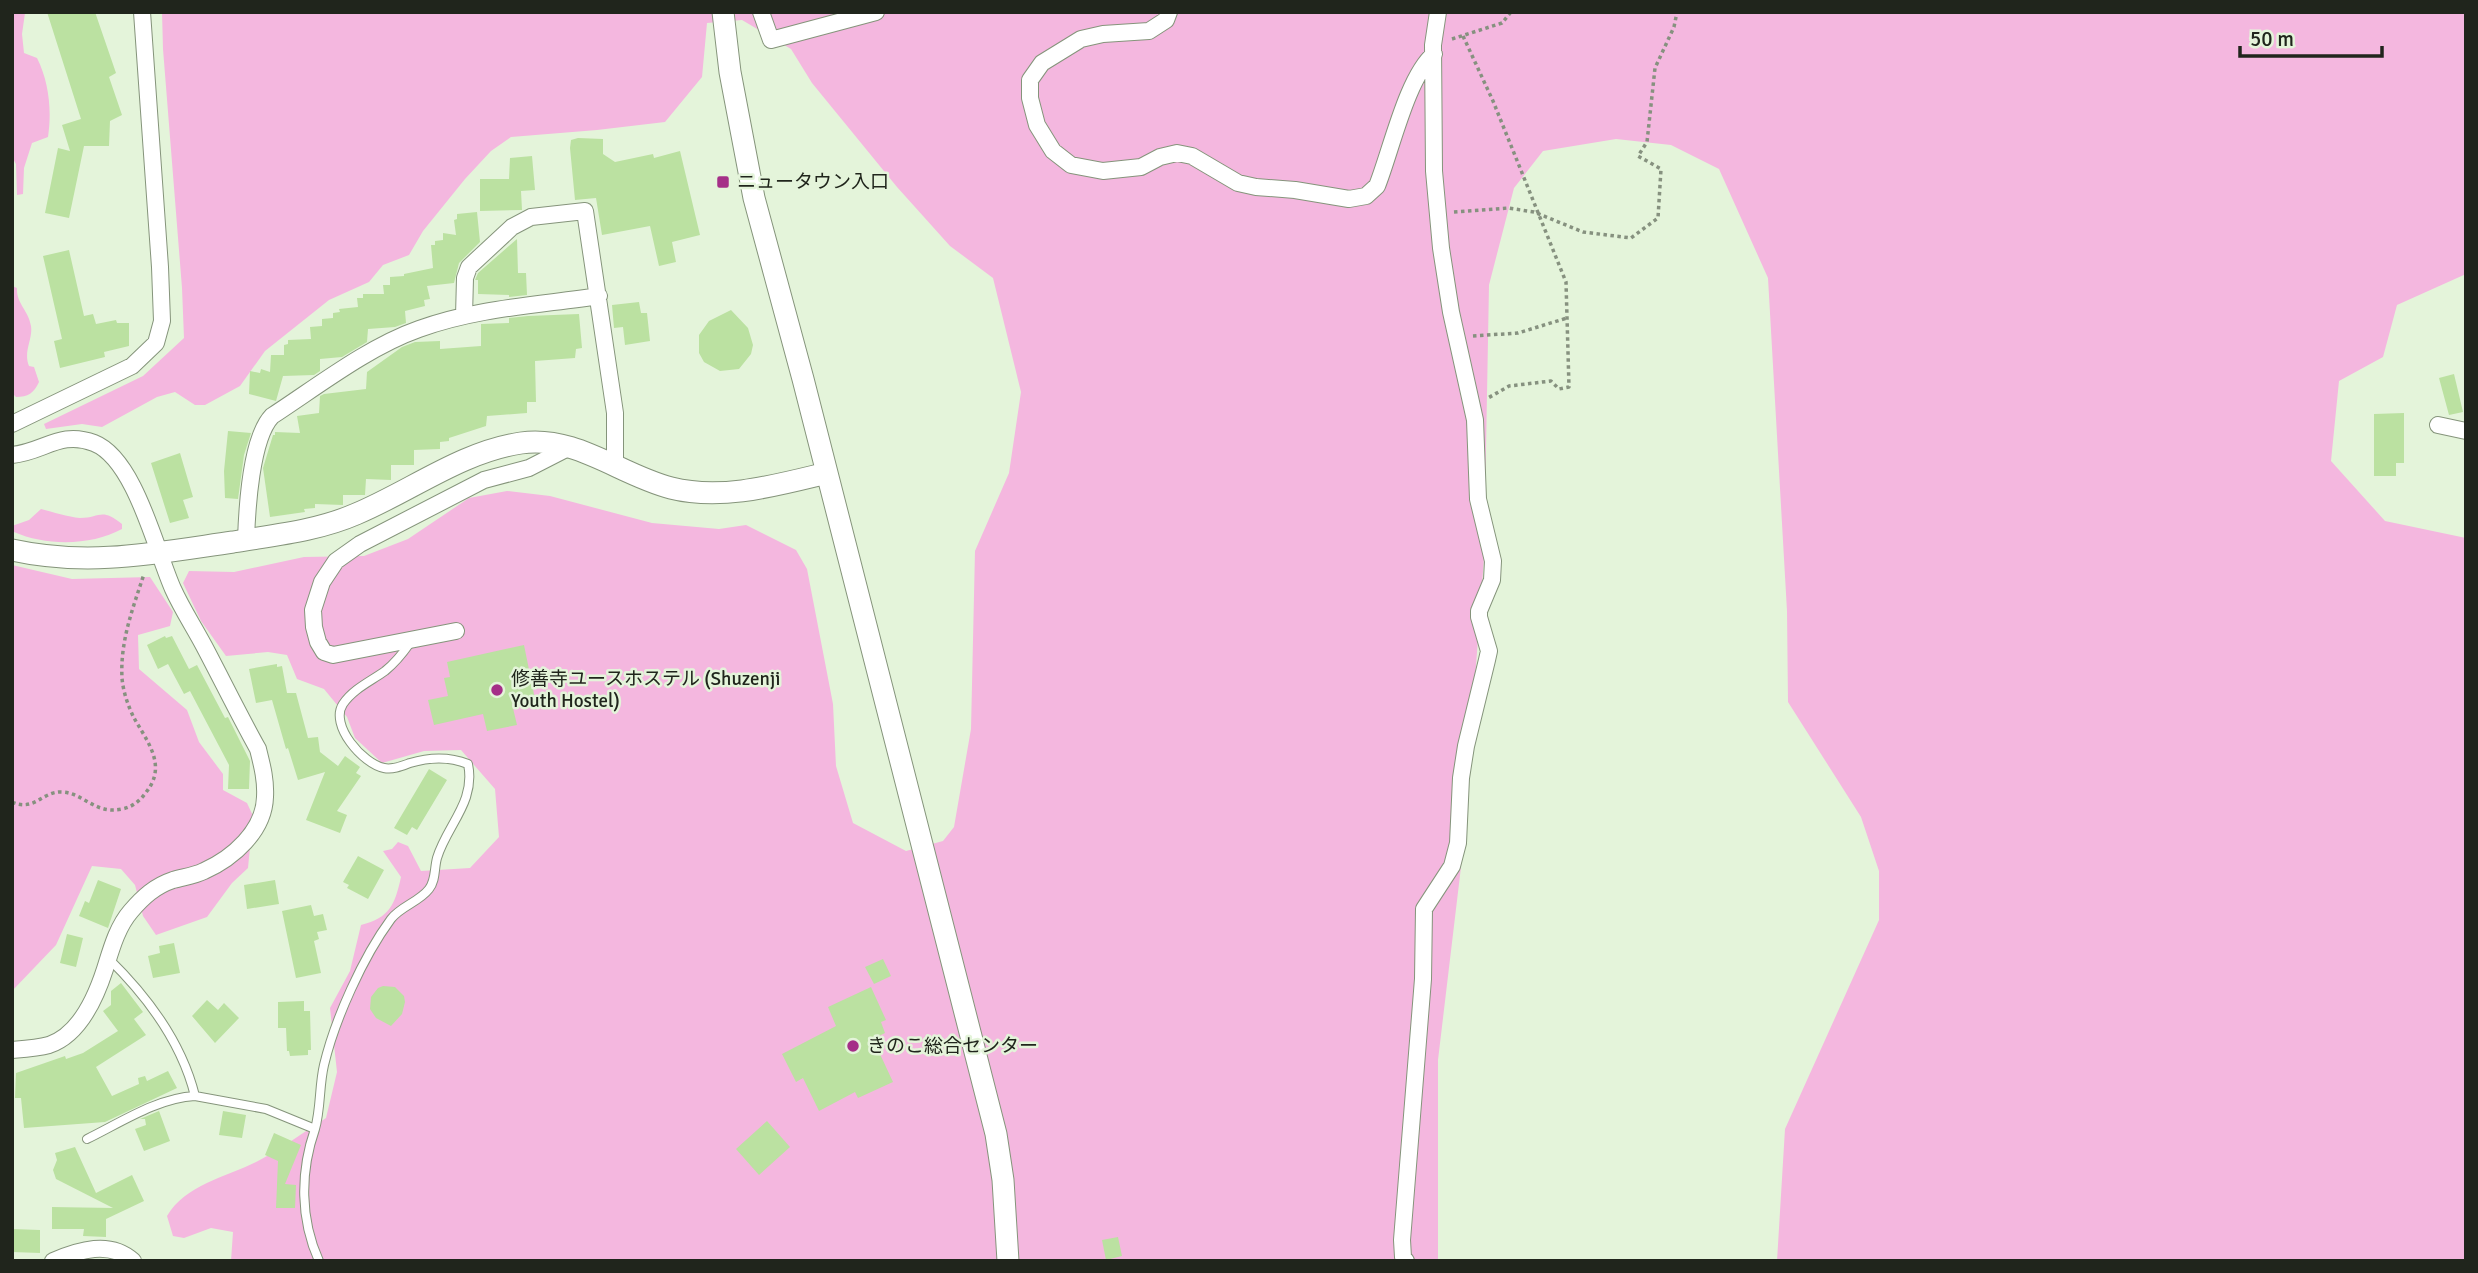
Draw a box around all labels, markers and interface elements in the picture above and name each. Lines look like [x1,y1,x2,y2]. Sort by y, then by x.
scale bar [2240,14,2382,58]
text: 50 m [2250,26,2294,52]
place label: ニュータウン入口 [737,170,889,194]
marker: ニュータウン入口 [715,174,731,190]
place label: 修善寺ユースホステル (Shuzenji Youth Hostel) [511,667,780,713]
marker: 修善寺ユースホステル (Shuzenji Youth Hostel) [489,682,505,698]
place label: きのこ総合センター [867,1034,1038,1058]
marker: きのこ総合センター [845,1038,861,1054]

